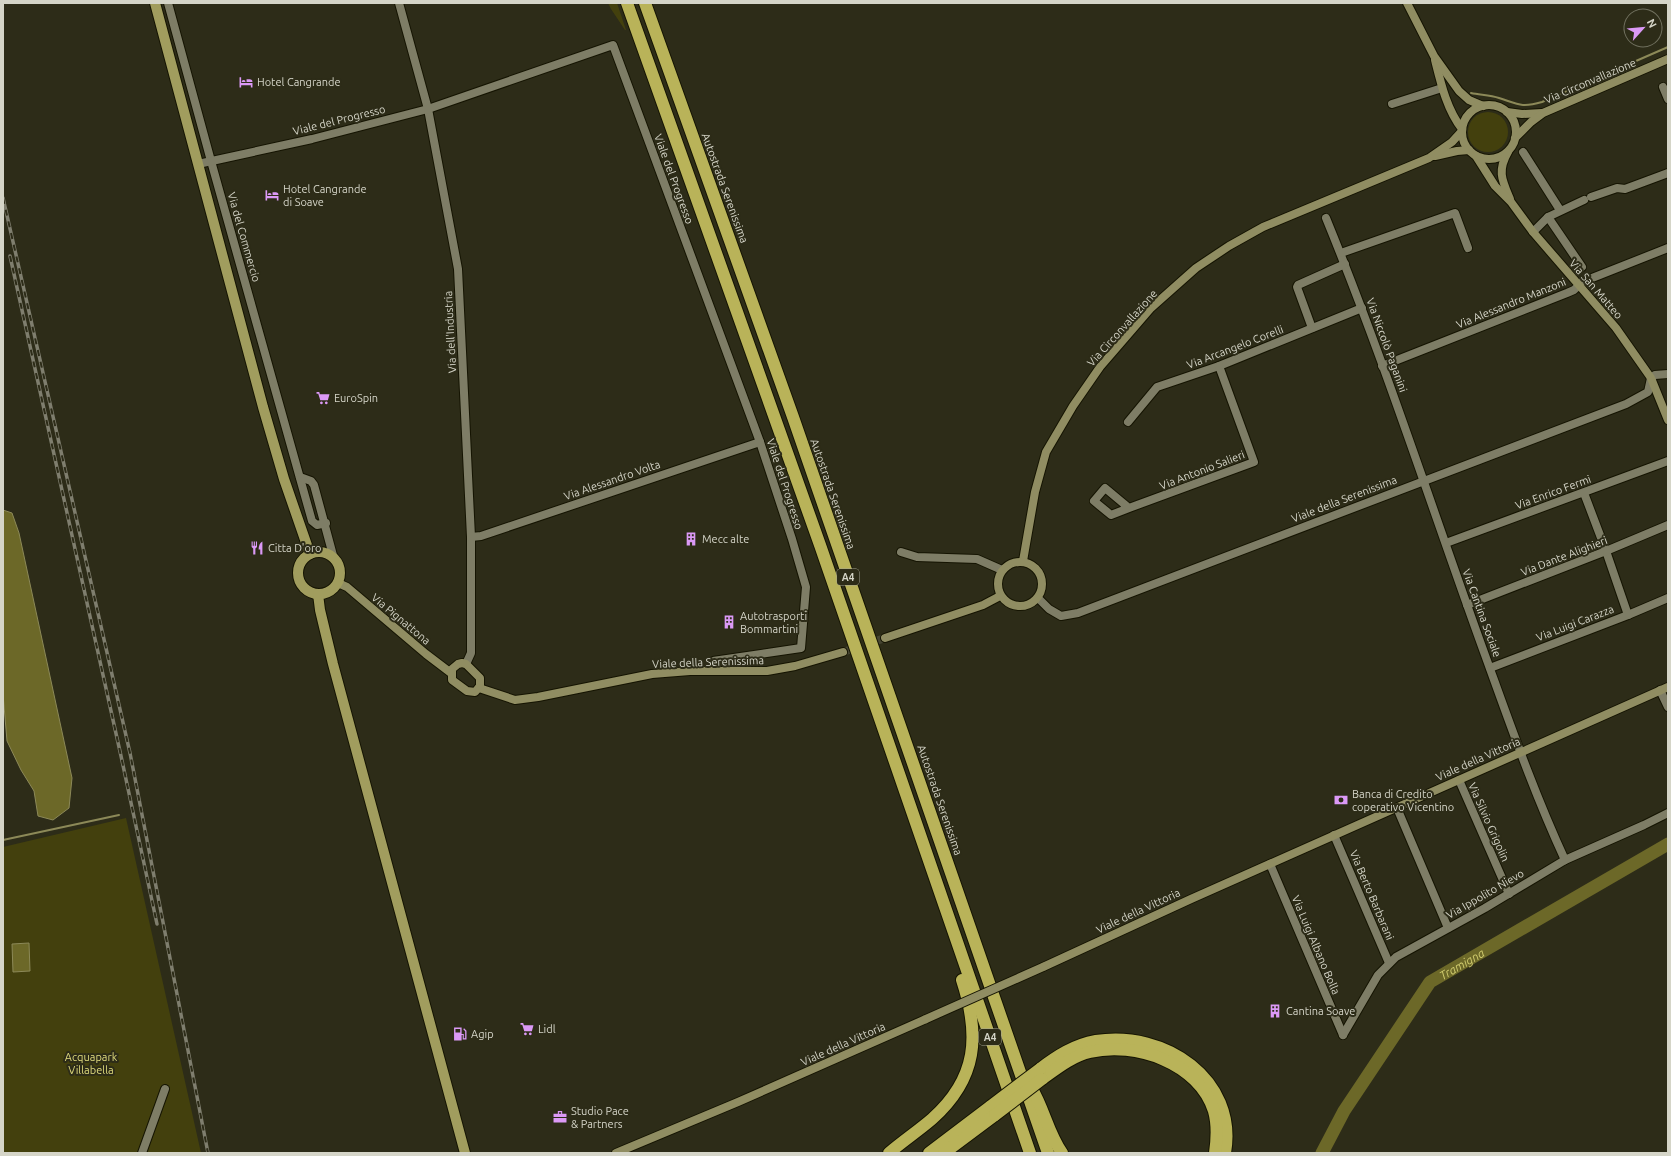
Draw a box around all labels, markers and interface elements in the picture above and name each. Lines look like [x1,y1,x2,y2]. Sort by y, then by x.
north arrow [1623,8,1663,48]
text: N [1645,17,1659,30]
street label: Via Circonvallazione [1542,56,1638,106]
hotel icon: Hotel Cangrande [238,74,254,90]
place label: Hotel Cangrande [257,76,341,88]
street label: Viale del Progresso [292,103,386,137]
street label: Autostrada Serenissima [700,131,750,245]
street label: Viale del Progresso [652,132,696,226]
place label: Hotel Cangrande di Soave [283,183,367,208]
hotel icon: Hotel Cangrande di Soave [264,187,280,203]
street label: Via del Commercio [225,191,263,283]
street label: Via San Matteo [1567,257,1625,321]
street label: Via Alessandro Manzoni [1454,275,1568,331]
street label: Via Circonvallazione [1085,287,1159,369]
street label: Via dell'Industria [442,290,458,374]
street label: Via Niccolò Paganini [1364,296,1410,394]
street label: Via Arcangelo Corelli [1185,323,1285,371]
supermarket icon: EuroSpin [315,390,331,406]
place label: EuroSpin [334,392,378,404]
street label: Viale del Progresso [765,437,805,531]
street label: Autostrada Serenissima [808,437,858,551]
street label: Via Antonio Salieri [1158,448,1246,492]
street label: Via Alessandro Volta [562,458,662,502]
street label: Viale della Serenissima [1290,473,1398,525]
street label: Via Enrico Fermi [1513,473,1593,511]
building icon: Mecc alte [683,531,699,547]
place label: Mecc alte [702,533,749,545]
street label: Via Dante Alighieri [1519,534,1609,578]
restaurant icon: Citta D'oro [249,540,265,556]
place label: Citta D'oro [268,542,322,554]
street label: Via Cantina Sociale [1460,567,1504,659]
road number: A4 [837,569,859,585]
street label: Via Pignattona [369,591,433,647]
street label: Via Luigi Carazza [1534,603,1616,643]
place label: Autotrasporti Bommartini [740,610,807,635]
building icon: Autotrasporti Bommartini [721,614,737,630]
street label: Viale della Serenissima [652,654,764,670]
street label: Viale della Vittoria [1434,735,1522,783]
street label: Autostrada Serenissima [915,743,965,857]
street label: Via Silvio Grigolin [1466,781,1512,863]
place label: Banca di Credito coperativo Vicentino [1352,788,1454,813]
bank icon: Banca di Credito coperativo Vicentino [1333,792,1349,808]
street label: Via Berto Barbarani [1348,848,1396,942]
street label: Via Ippolito Nievo [1444,867,1526,921]
street label: Viale della Vittoria [1094,886,1182,936]
street label: Via Luigi Albano Bolla [1290,894,1342,996]
water label: Tramigna [1437,945,1487,982]
building icon: Cantina Soave [1267,1003,1283,1019]
place label: Cantina Soave [1286,1005,1355,1017]
street label: Viale della Vittoria [799,1020,887,1068]
supermarket icon: Lidl [519,1021,535,1037]
place label: Lidl [538,1023,556,1035]
fuel station icon: Agip [452,1026,468,1042]
place label: Agip [471,1028,494,1040]
road number: A4 [979,1029,1001,1045]
park label: Acquapark Villabella [65,1051,118,1076]
place label: Studio Pace & Partners [571,1105,629,1130]
office icon: Studio Pace & Partners [552,1109,568,1125]

